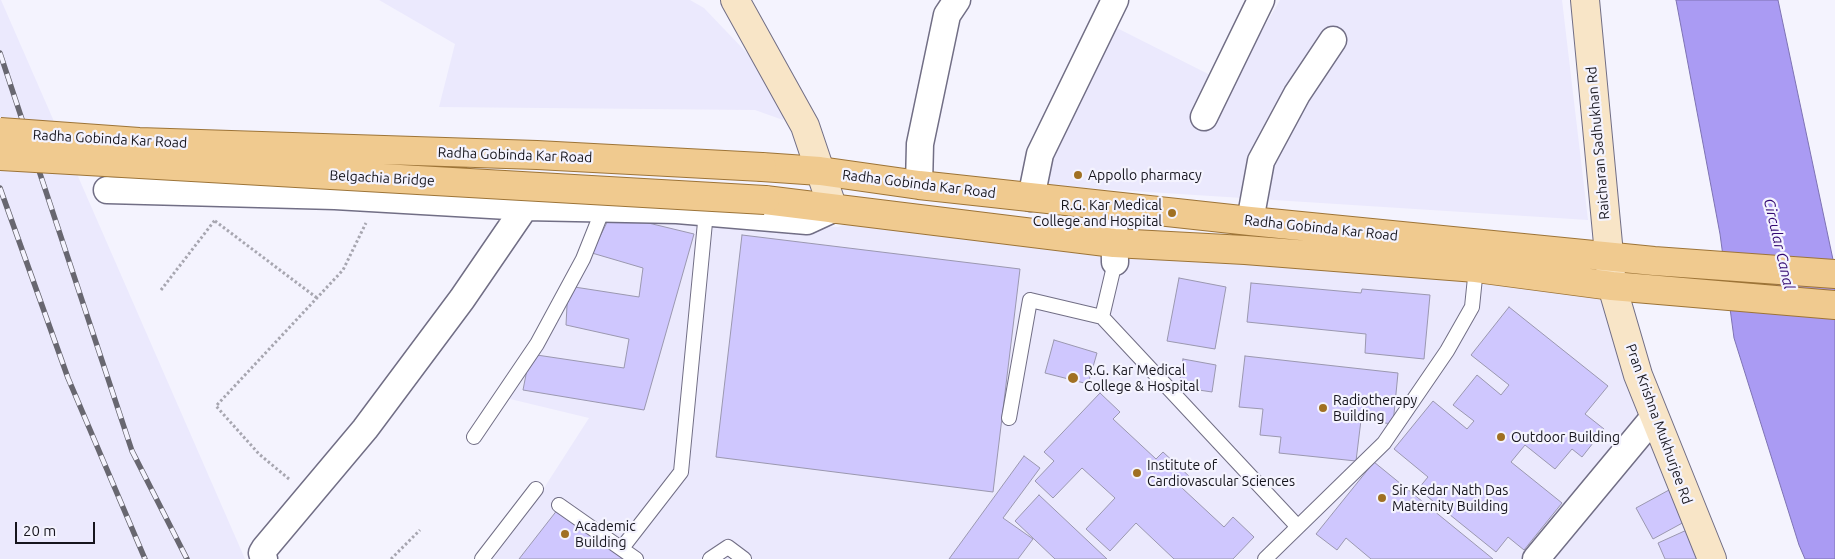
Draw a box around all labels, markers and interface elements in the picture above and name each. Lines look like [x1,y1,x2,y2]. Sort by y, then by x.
street label: Raicharan Sadhukhan Rd [1583,66,1613,220]
street label: Radha Gobinda Kar Road [32,127,188,151]
street label: Radha Gobinda Kar Road [437,144,593,166]
street label: Radha Gobinda Kar Road [841,166,997,202]
street label: Belgachia Bridge [329,167,435,189]
place label: Appollo pharmacy [1088,167,1202,183]
marker: Appollo pharmacy [1072,169,1084,181]
place label: R.G. Kar Medical College and Hospital [1033,197,1162,230]
water label: Circular Canal [1760,197,1798,291]
marker: R.G. Kar Medical College and Hospital [1166,207,1178,219]
street label: Radha Gobinda Kar Road [1243,212,1399,244]
street label: Pran Krishna Mukhurjee Rd [1622,342,1696,506]
place label: R.G. Kar Medical College & Hospital [1084,362,1199,394]
marker: R.G. Kar Medical College & Hospital [1066,371,1080,385]
place label: Radiotherapy Building [1333,392,1417,424]
marker: Radiotherapy Building [1317,402,1329,414]
place label: Outdoor Building [1511,429,1620,445]
marker: Outdoor Building [1495,431,1507,443]
place label: Institute of Cardiovascular Sciences [1147,457,1295,490]
marker: Institute of Cardiovascular Sciences [1131,467,1143,479]
place label: Sir Kedar Nath Das Maternity Building [1392,482,1508,514]
marker: Sir Kedar Nath Das Maternity Building [1376,492,1388,504]
scale bar [18,512,98,544]
place label: Academic Building [575,518,636,550]
text: 20 m [23,522,56,539]
marker: Academic Building [559,528,571,540]

